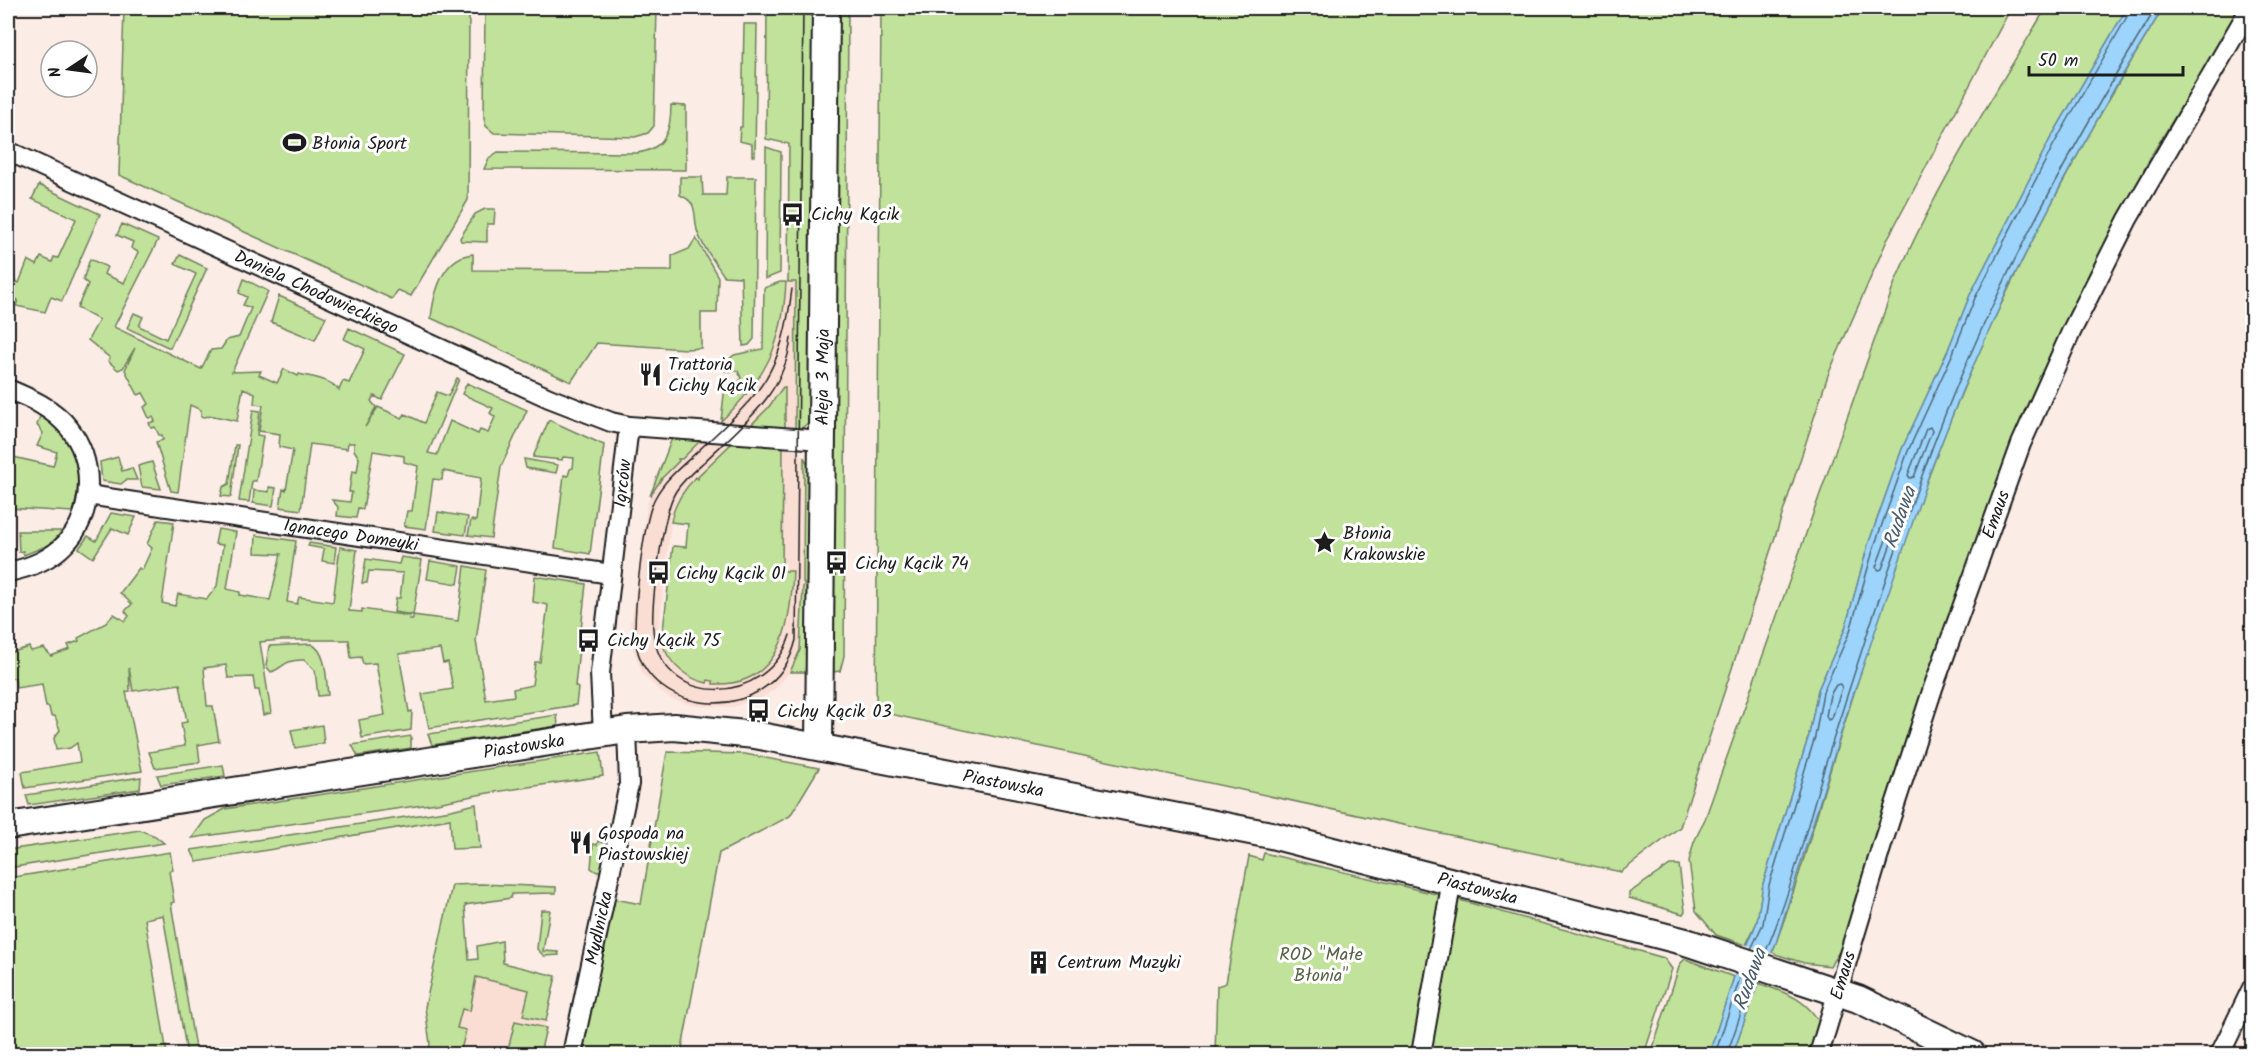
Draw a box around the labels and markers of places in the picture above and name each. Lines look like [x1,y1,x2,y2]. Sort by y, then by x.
sports icon: Błonia Sport [281,130,307,156]
place label: Błonia Sport [312,130,408,159]
bus stop icon: Cichy Kącik [780,201,806,227]
place label: Cichy Kącik [811,201,900,230]
place label: Trattoria Cichy Kącik [668,351,757,401]
restaurant icon: Trattoria Cichy Kącik [637,361,663,387]
place label: Błonia Krakowskie [1343,520,1425,570]
place icon: Błonia Krakowskie [1312,530,1338,556]
bus stop icon: Cichy Kącik 74 [824,550,850,576]
place label: Cichy Kącik 74 [855,550,969,579]
bus stop icon: Cichy Kącik 01 [645,560,671,586]
place label: Cichy Kącik 01 [676,560,786,589]
bus stop icon: Cichy Kącik 75 [576,627,602,653]
place label: Cichy Kącik 75 [607,627,722,656]
bus stop icon: Cichy Kącik 03 [746,698,772,724]
place label: Cichy Kącik 03 [777,698,892,727]
place label: Gospoda na Piastowskiej [598,820,690,870]
restaurant icon: Gospoda na Piastowskiej [567,830,593,856]
building icon: Centrum Muzyki [1026,949,1052,975]
place label: Centrum Muzyki [1057,949,1181,978]

